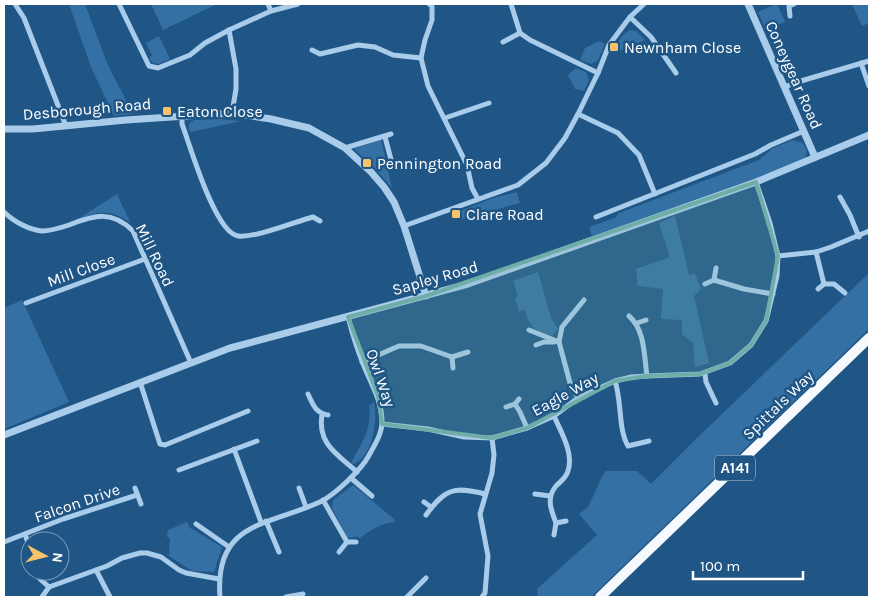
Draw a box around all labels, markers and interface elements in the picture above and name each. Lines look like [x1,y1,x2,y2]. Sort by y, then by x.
street label: Coneygear Road [762,18,826,132]
place label: Newnham Close [624,38,741,57]
marker: Newnham Close [608,41,620,53]
street label: Desborough Road [22,94,152,124]
place label: Eaton Close [177,102,263,121]
marker: Eaton Close [161,105,173,117]
place label: Pennington Road [377,154,502,173]
marker: Pennington Road [361,157,373,169]
place label: Clare Road [466,205,544,224]
marker: Clare Road [450,208,462,220]
street label: Mill Road [132,220,178,290]
street label: Mill Close [45,249,117,291]
street label: Sapley Road [390,257,480,299]
street label: Owl Way [362,346,400,410]
street label: Spittals Way [739,366,818,444]
street label: Eagle Way [528,368,602,420]
road number: A141 [715,456,755,480]
street label: Falcon Drive [32,480,122,526]
north arrow [20,531,70,581]
scale bar [693,548,803,580]
text: N [48,552,66,564]
text: 100 m [700,557,740,575]

